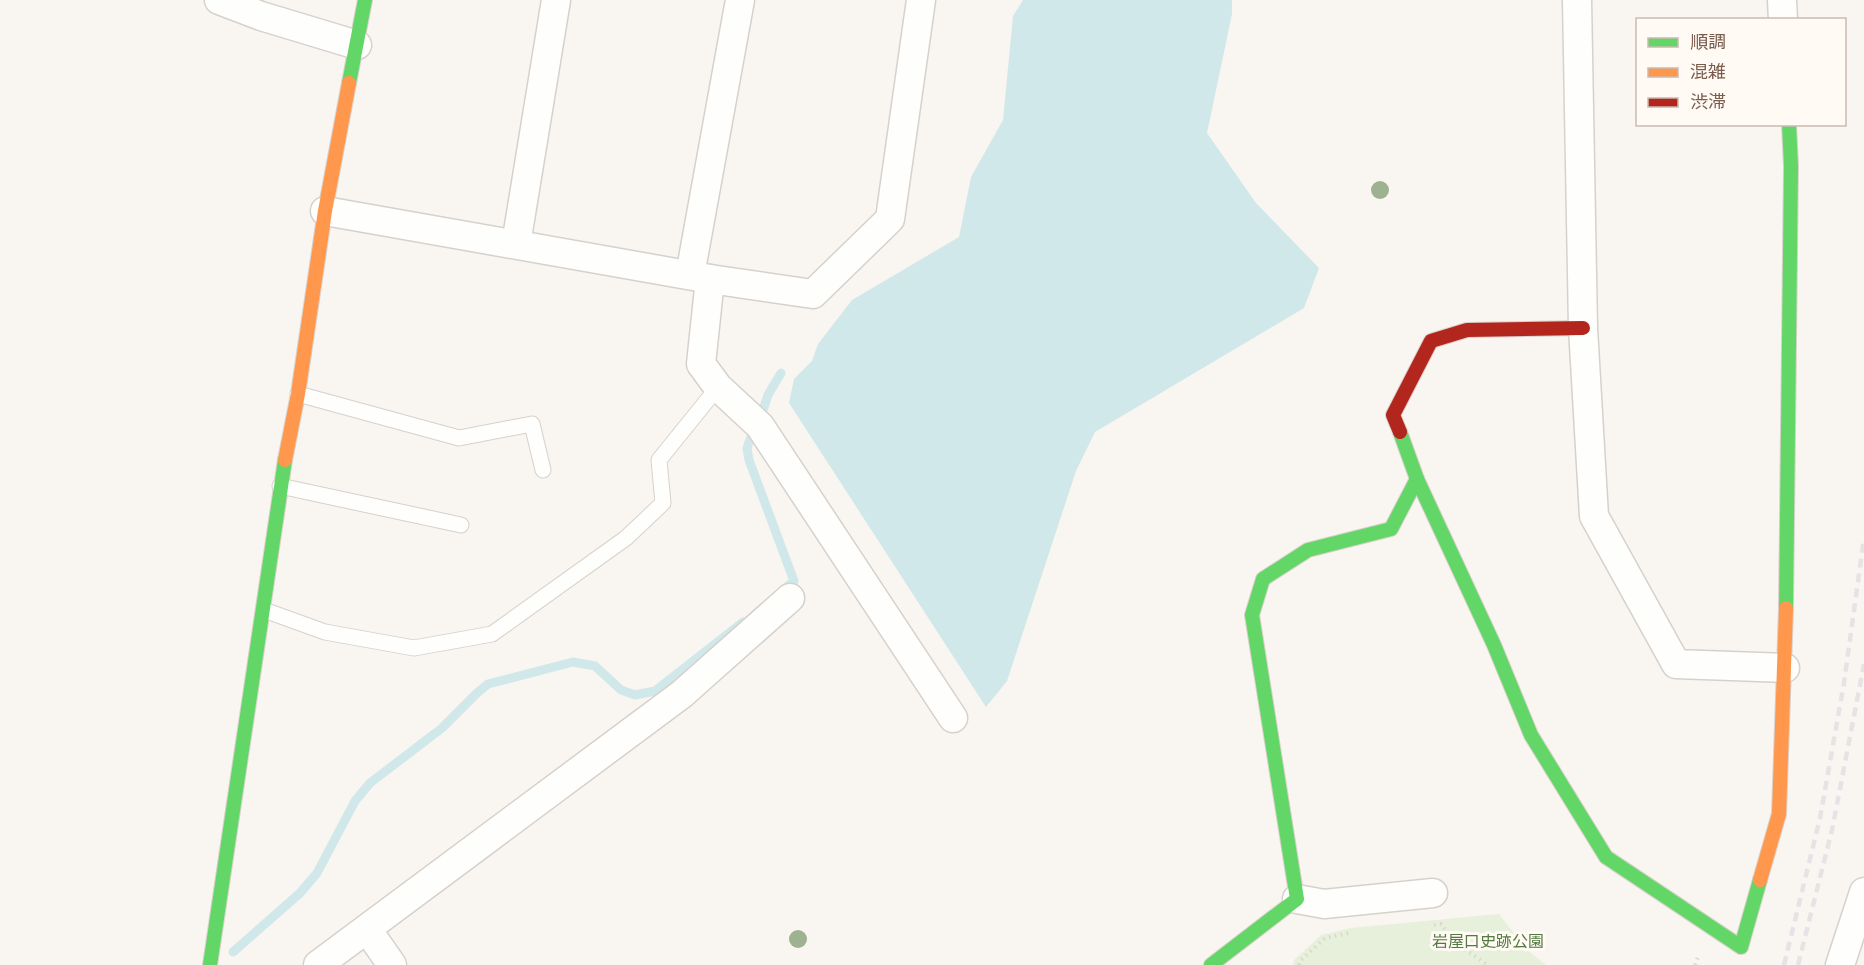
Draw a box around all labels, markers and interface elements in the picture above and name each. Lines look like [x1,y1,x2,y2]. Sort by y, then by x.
legend [1636,18,1846,126]
text: 順調 [1690,31,1726,53]
text: 混雑 [1690,61,1726,83]
text: 渋滞 [1690,91,1726,113]
park label: 岩屋口史跡公園 [1432,932,1544,951]

